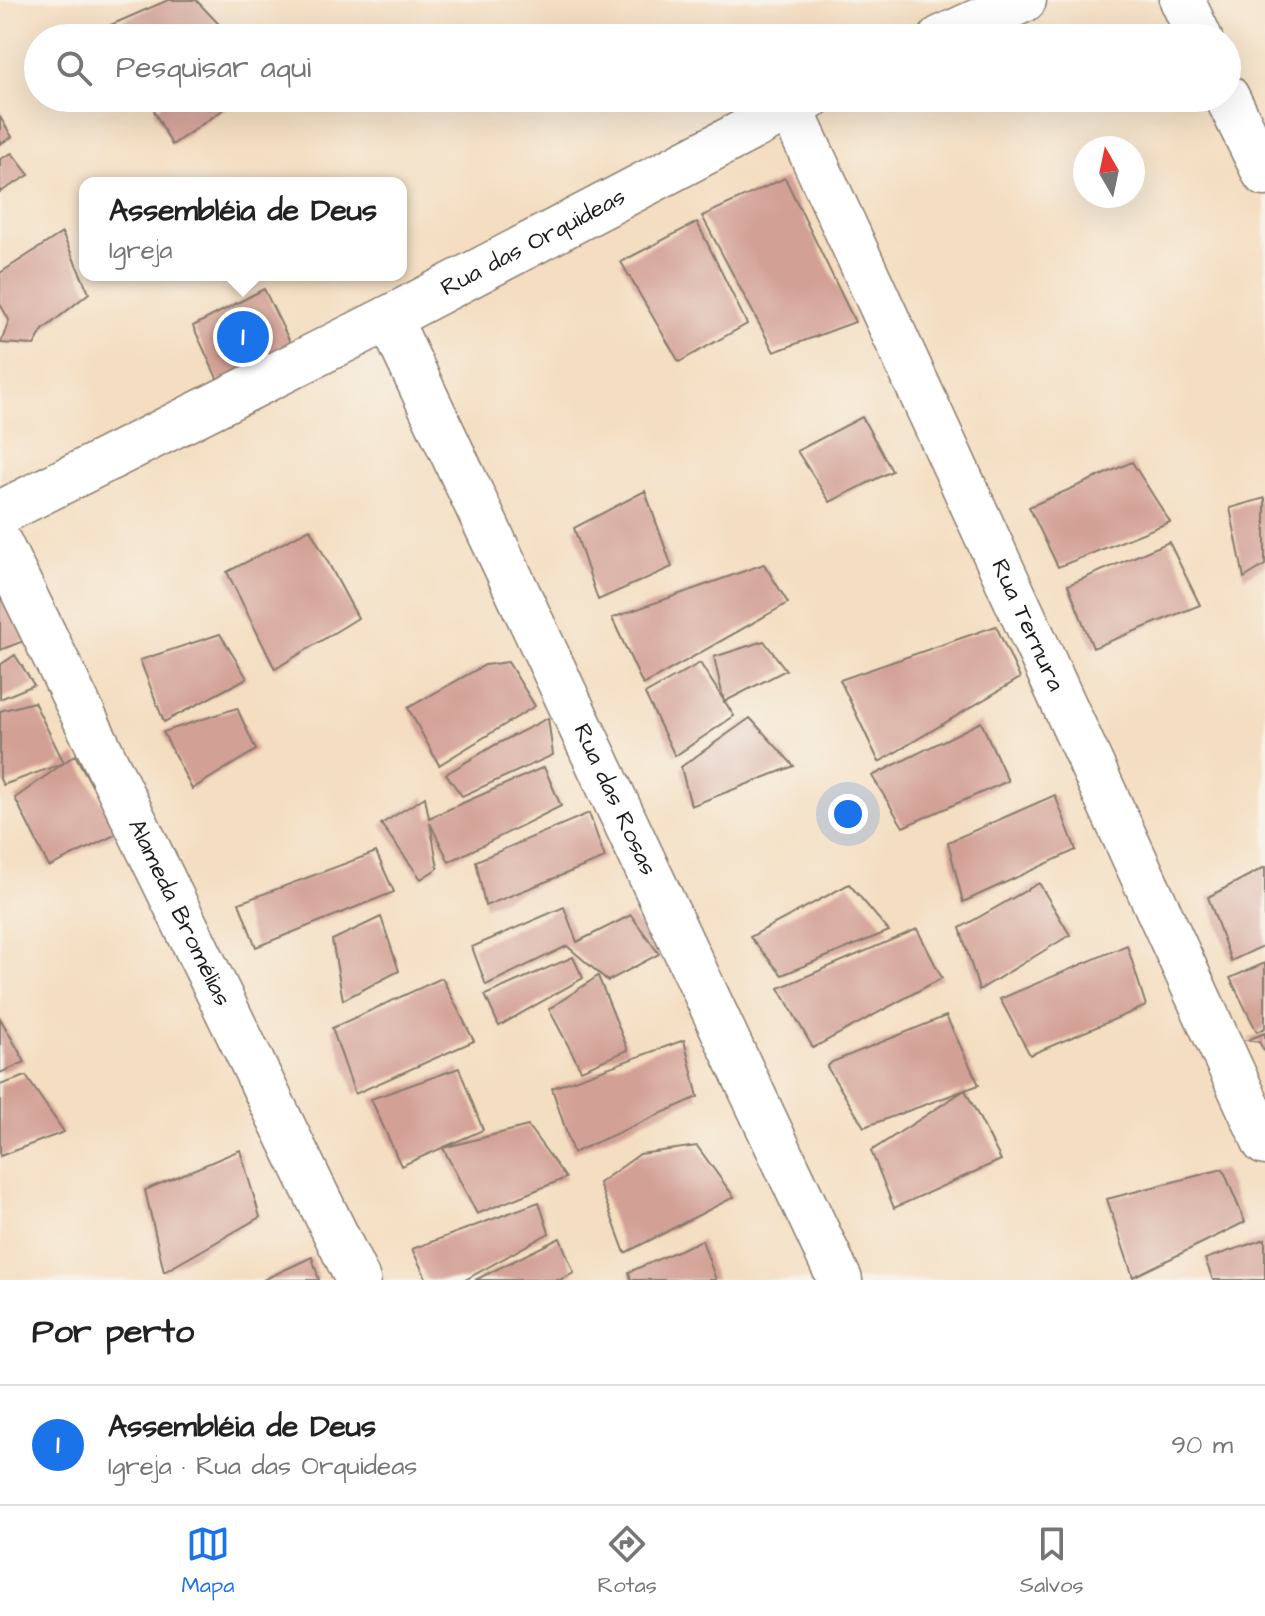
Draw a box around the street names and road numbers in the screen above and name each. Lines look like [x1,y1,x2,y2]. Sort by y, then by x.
street label: Rua das Orquideas [435,180,632,305]
street label: Rua Ternura [983,554,1073,697]
street label: Rua das Rosas [565,718,665,881]
street label: Alameda Bromélias [119,813,239,1012]

